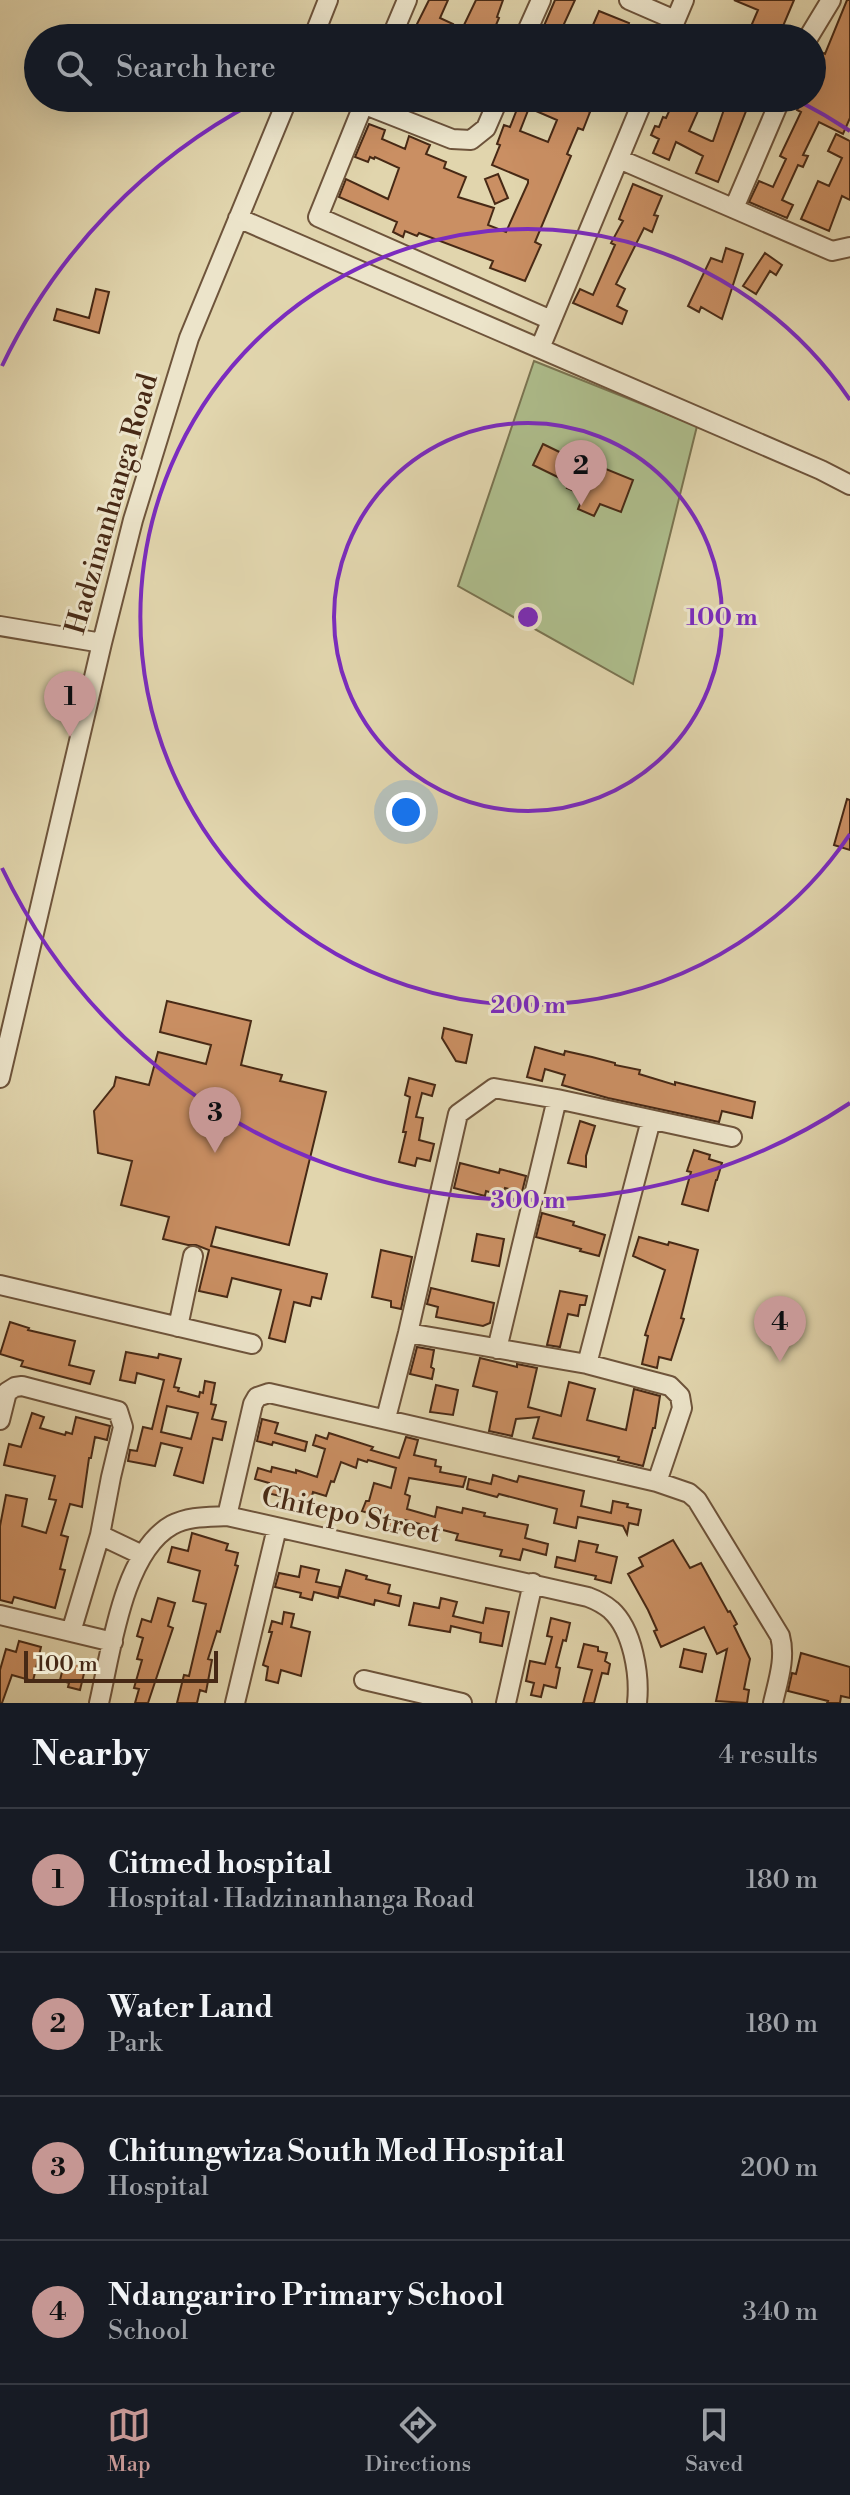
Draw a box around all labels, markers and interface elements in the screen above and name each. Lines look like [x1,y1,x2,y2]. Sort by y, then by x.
search box [24,24,826,112]
icon: search [52,46,96,90]
text: Search here [116,49,276,87]
street label: Hadzinanhanga Road [58,369,166,638]
pin: 2 [555,440,607,506]
centre of rings [514,603,542,631]
text: 100 m [686,603,758,633]
pin: 1 [44,671,96,737]
your location [386,792,426,832]
text: 200 m [490,991,566,1021]
pin: 3 [189,1087,241,1153]
text: 300 m [490,1186,566,1216]
pin: 4 [754,1296,806,1362]
street label: Chitepo Street [258,1479,444,1551]
scale bar [24,1647,218,1683]
text: 100 m [36,1651,98,1678]
text: Nearby [32,1734,150,1776]
text: 4 results [719,1739,818,1771]
text: Citmed hospital [108,1845,332,1883]
text: 1 [52,1864,64,1896]
text: 180 m [746,1864,818,1896]
text: Hospital · Hadzinanhanga Road [108,1883,474,1915]
text: Water Land [108,1989,273,2027]
text: 2 [50,2008,66,2040]
text: 180 m [746,2008,818,2040]
text: Park [108,2027,162,2059]
text: Chitungwiza South Med Hospital [108,2133,565,2171]
text: 3 [50,2152,66,2184]
text: 200 m [741,2152,818,2184]
text: Hospital [108,2171,209,2203]
text: Ndangariro Primary School [108,2277,504,2315]
text: 4 [49,2296,67,2328]
text: 340 m [742,2296,818,2328]
text: School [108,2315,188,2347]
tab: Map [107,2403,151,2478]
tab: Directions [365,2403,471,2478]
tab: Saved [685,2403,743,2478]

